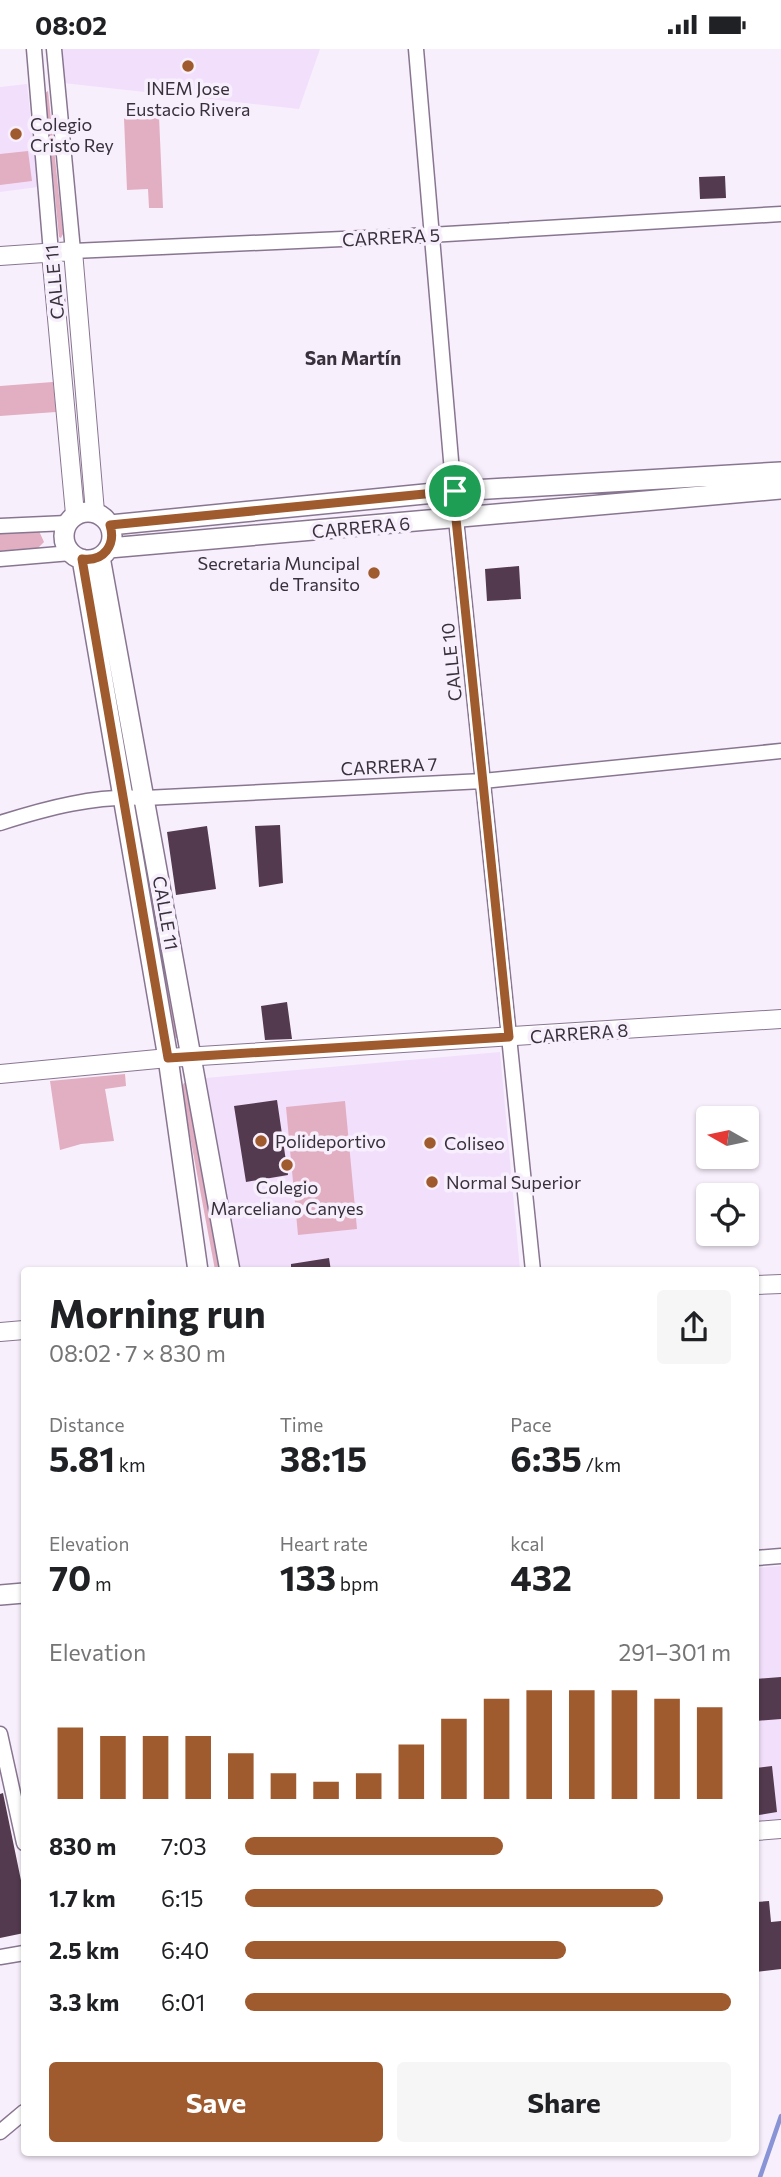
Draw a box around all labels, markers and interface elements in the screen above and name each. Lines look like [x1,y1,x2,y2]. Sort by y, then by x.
text: 08:02 [35,9,107,40]
marker: INEM Jose Eustacio Rivera [180,58,196,74]
place label: INEM Jose Eustacio Rivera [126,77,250,120]
place label: Colegio Cristo Rey [30,113,114,156]
marker: Colegio Cristo Rey [8,126,24,142]
street label: CARRERA 5 [342,223,440,251]
street label: CALLE 11 [40,244,68,320]
district label: San Martín [305,346,401,369]
pin [425,461,485,521]
icon: arrive [436,472,474,510]
street label: CARRERA 6 [311,512,411,542]
place label: Secretaria Muncipal de Transito [198,552,360,595]
marker: Secretaria Muncipal de Transito [366,565,382,581]
street label: CALLE 10 [436,622,466,702]
street label: CARRERA 7 [340,752,438,780]
street label: CALLE 11 [149,874,183,952]
street label: CARRERA 8 [529,1019,629,1047]
north arrow [696,1106,760,1169]
map controls [696,1106,759,1246]
place label: Polideportivo [275,1130,386,1152]
place label: Coliseo [444,1132,505,1154]
marker: Polideportivo [253,1133,269,1149]
marker: Coliseo [422,1135,438,1151]
marker: Colegio Marceliano Canyes [279,1157,295,1173]
place label: Normal Superior [446,1171,581,1193]
marker: Normal Superior [424,1174,440,1190]
place label: Colegio Marceliano Canyes [210,1176,364,1219]
button: locate [696,1183,759,1246]
text: Morning run [49,1289,266,1336]
button: share [657,1290,731,1364]
text: 08:02 · 7 × 830 m [49,1339,226,1367]
text: Distance [49,1413,125,1436]
text: Time [280,1413,323,1436]
text: Pace [510,1413,552,1436]
text: 5.81 [49,1436,115,1479]
text: 38:15 [280,1436,367,1479]
text: 6:35 [510,1436,582,1479]
text: km [115,1453,146,1476]
text: /km [582,1453,621,1476]
text: Elevation [49,1532,129,1555]
text: Heart rate [280,1532,368,1555]
text: kcal [510,1532,544,1555]
text: 70 [49,1555,91,1598]
text: 133 [280,1555,336,1598]
text: 432 [510,1555,572,1598]
text: m [91,1572,112,1595]
text: bpm [336,1572,379,1595]
text: Elevation [49,1638,146,1666]
text: 291–301 m [619,1638,731,1666]
text: 830 m [49,1832,116,1860]
text: 7:03 [161,1832,207,1860]
text: 1.7 km [49,1884,116,1912]
text: 6:15 [161,1884,203,1912]
text: 2.5 km [49,1936,119,1964]
text: 6:40 [161,1936,209,1964]
text: 3.3 km [49,1988,119,2016]
text: 6:01 [161,1988,205,2016]
button: Save [49,2062,383,2142]
button: Share [397,2062,731,2142]

